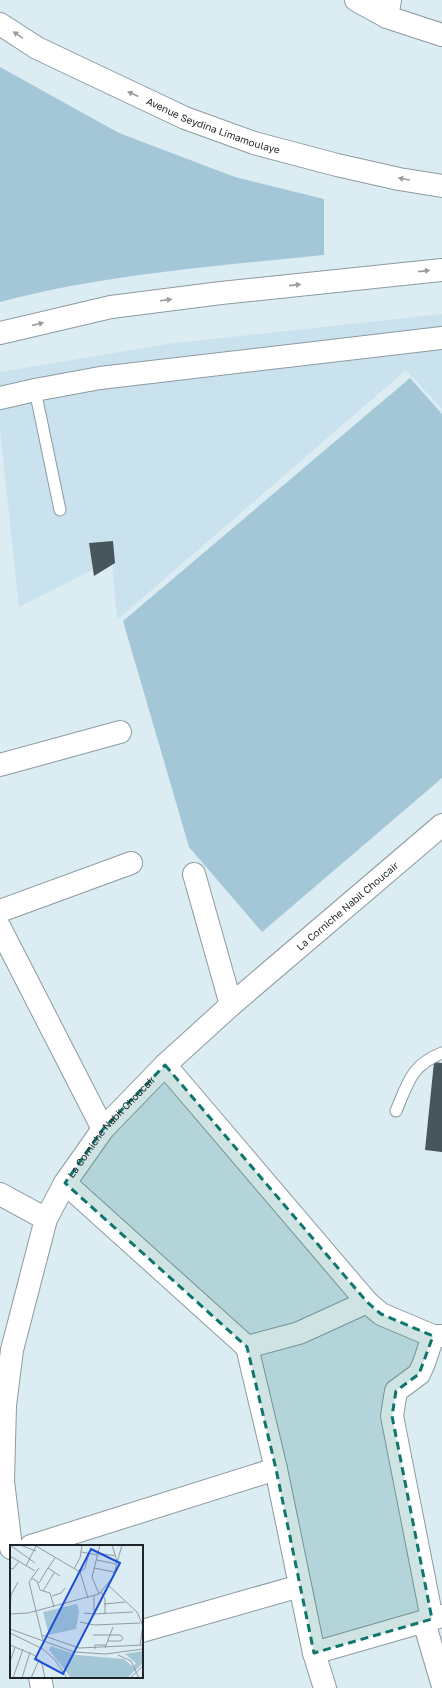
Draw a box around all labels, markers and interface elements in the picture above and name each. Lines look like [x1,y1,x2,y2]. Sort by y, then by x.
one-way arrow [12,32,24,39]
one-way arrow [128,91,139,97]
street label: Avenue Seydina Limamoulaye [145,95,282,156]
one-way arrow [397,176,410,182]
one-way arrow [418,268,430,275]
one-way arrow [289,282,301,288]
one-way arrow [159,297,172,303]
one-way arrow [32,320,44,326]
street label: La Corniche Nabil Choucair [294,859,401,953]
street label: La Corniche Nabil Choucair [65,1073,157,1180]
inset map [10,1545,143,1678]

